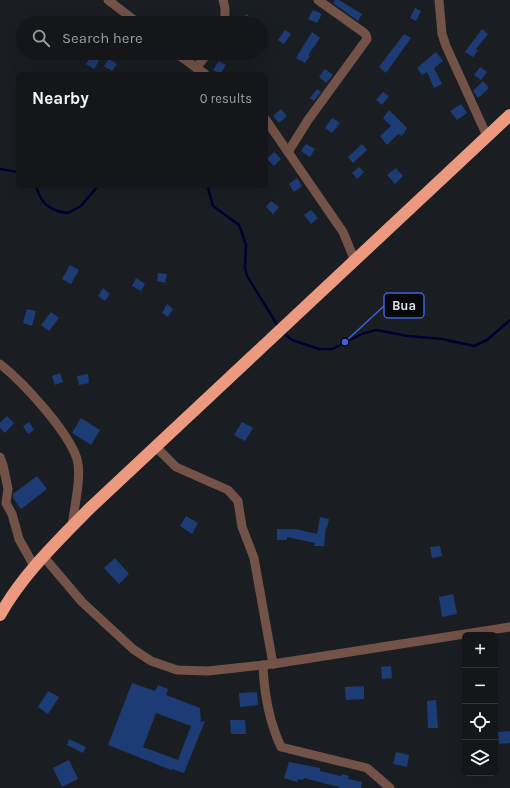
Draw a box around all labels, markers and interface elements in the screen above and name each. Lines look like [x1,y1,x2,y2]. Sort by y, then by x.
search box [16,16,268,60]
icon: search [30,27,52,49]
text: Search here [62,29,143,47]
text: Nearby [32,88,89,108]
text: 0 results [200,91,252,106]
callout: Bua [384,293,424,318]
text: Bua [392,298,416,313]
map controls [462,632,498,776]
button: + [462,632,498,668]
button: − [462,668,498,704]
button: locate [462,704,498,740]
button: layers [462,740,498,776]

